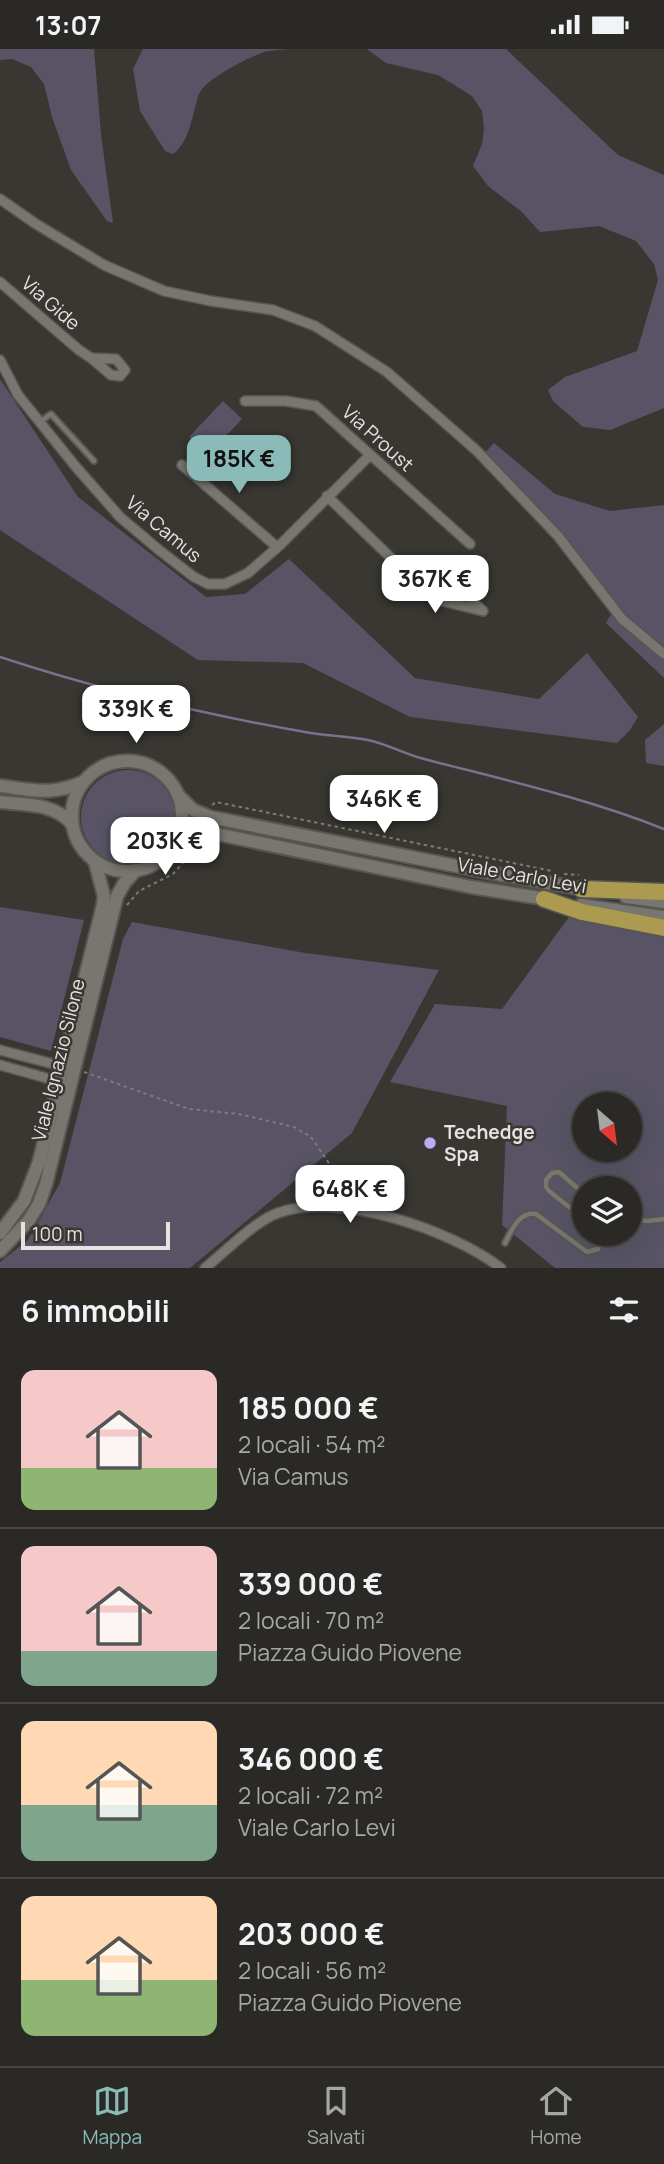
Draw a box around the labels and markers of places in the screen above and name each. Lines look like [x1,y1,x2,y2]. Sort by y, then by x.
pin: 185K € [182,435,296,495]
pin: 367K € [378,555,492,615]
pin: 339K € [79,685,193,745]
pin: 346K € [327,775,441,835]
pin: 203K € [108,817,222,877]
place label: Techedge Spa [444,1119,535,1167]
marker: Techedge Spa [422,1135,438,1151]
pin: 648K € [293,1165,407,1225]

